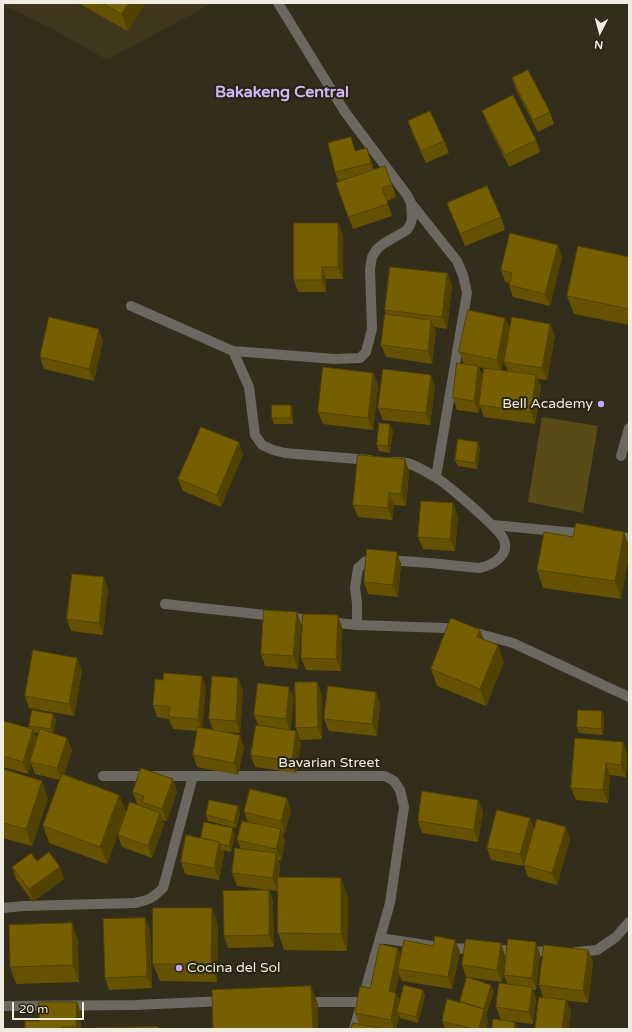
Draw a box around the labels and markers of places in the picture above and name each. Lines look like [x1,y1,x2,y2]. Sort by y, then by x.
place label: Bell Academy [502,396,593,412]
marker: Bell Academy [596,399,606,409]
place label: Cocina del Sol [187,960,281,976]
marker: Cocina del Sol [174,963,184,973]

